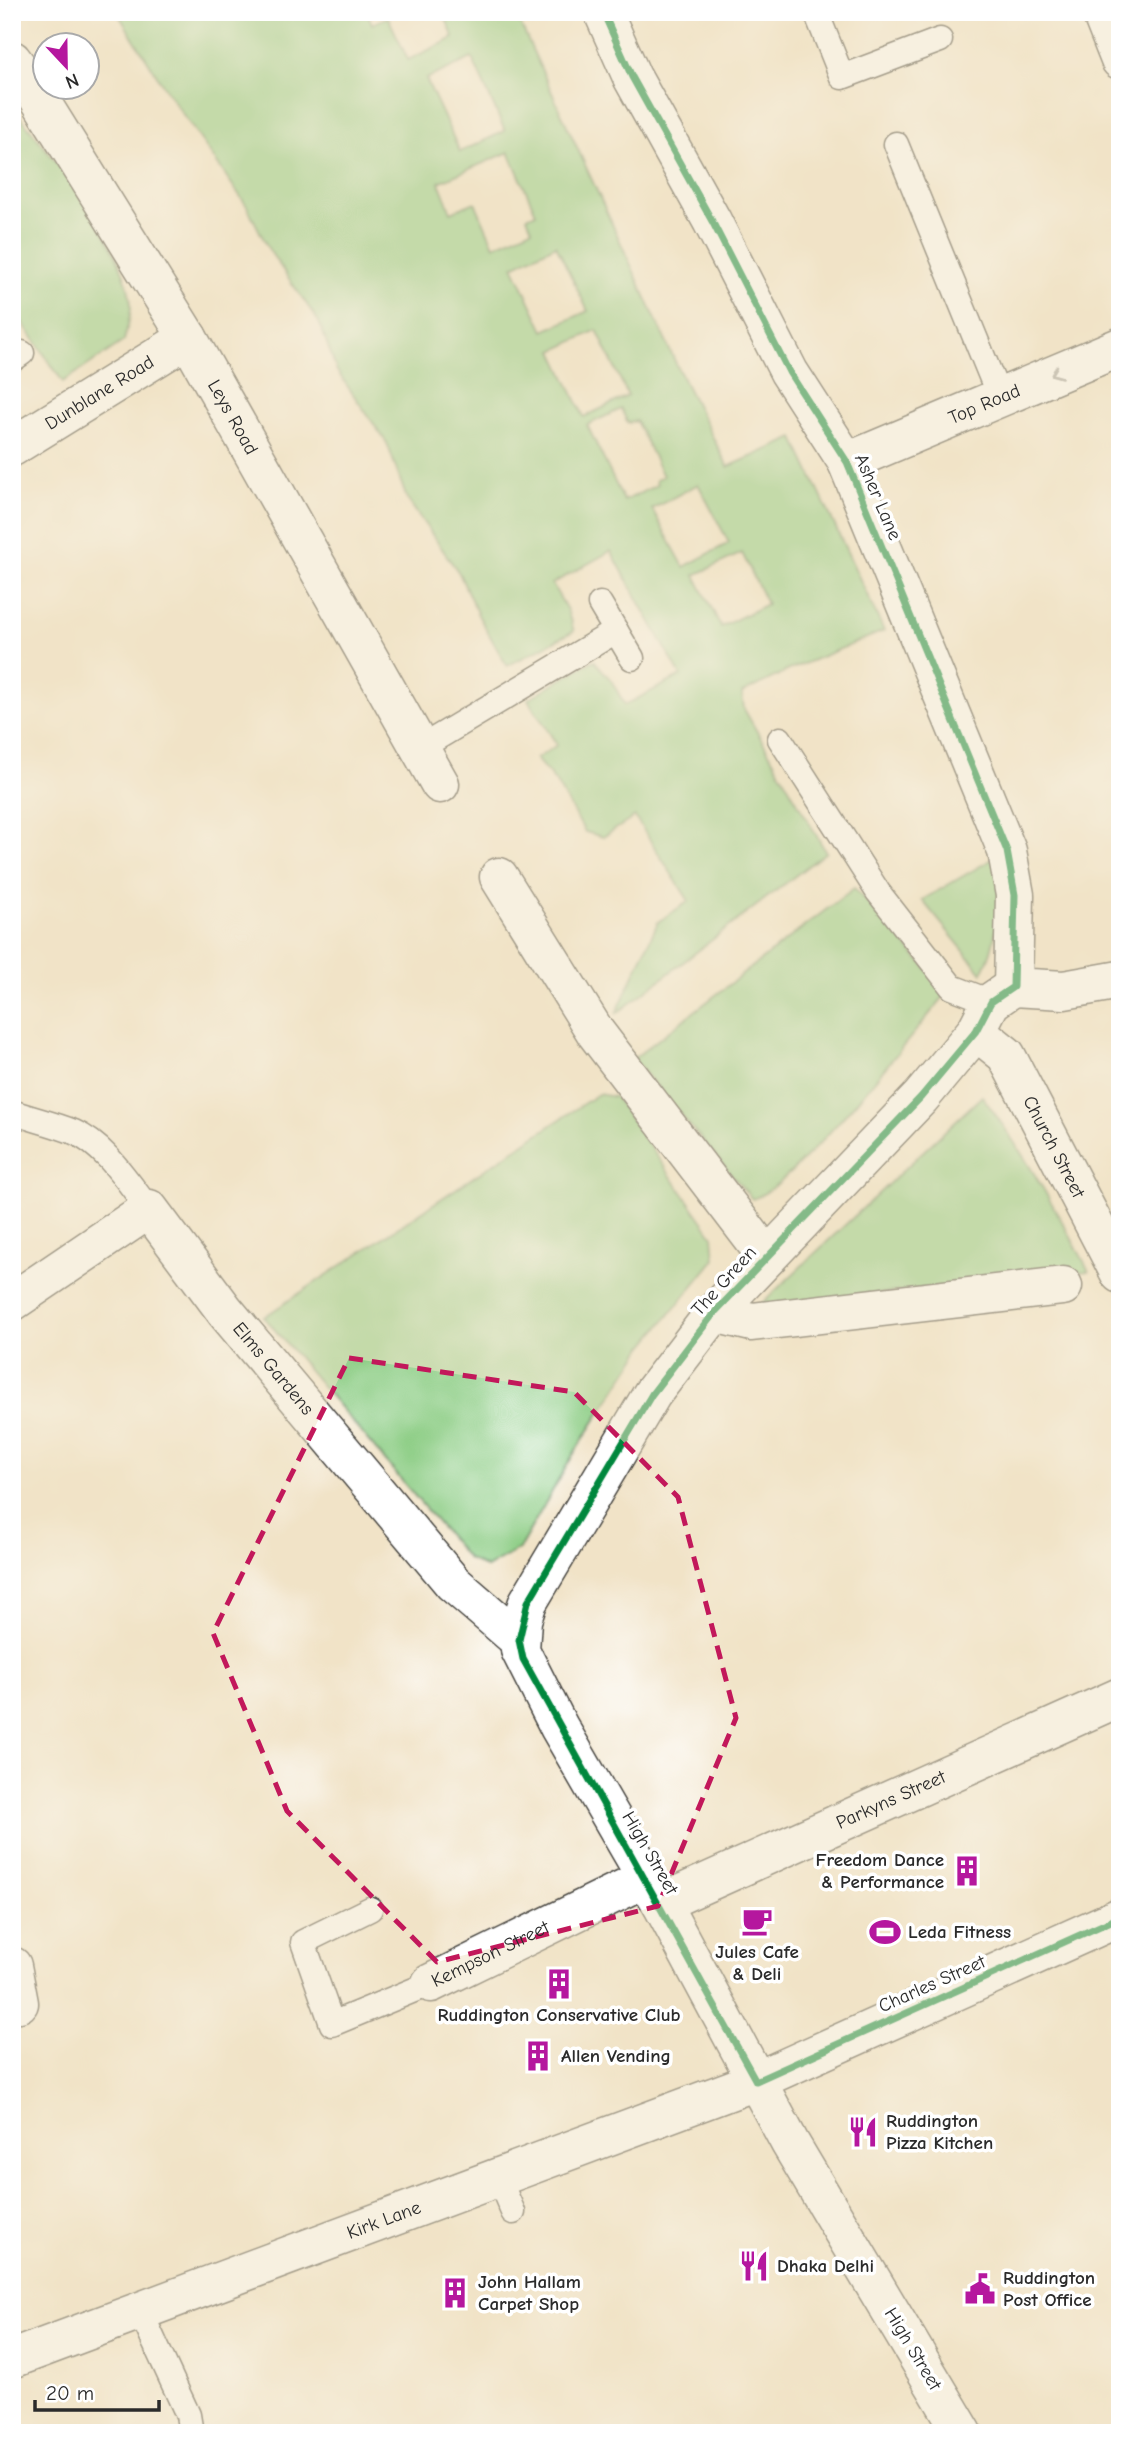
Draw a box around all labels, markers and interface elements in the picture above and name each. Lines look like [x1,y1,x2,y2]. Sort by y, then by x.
north arrow [32,32,102,102]
text: N [62,68,82,93]
street label: Dunblane Road [41,351,158,435]
one-way arrow [1051,364,1063,378]
street label: Leys Road [203,376,263,458]
street label: Top Road [945,379,1023,429]
street label: Asher Lane [850,451,906,543]
street label: Church Street [1018,1092,1090,1202]
street label: The Green [687,1242,761,1320]
street label: Elms Gardens [228,1318,318,1419]
street label: Parkyns Street [833,1766,949,1834]
street label: High Street [617,1808,683,1899]
place label: Freedom Dance & Performance [816,1849,944,1893]
building icon: Freedom Dance & Performance [950,1854,984,1888]
cafe icon: Jules Cafe & Deli [740,1904,774,1938]
sports icon: Leda Fitness [868,1915,902,1949]
street label: Kempson Street [428,1916,553,1992]
place label: Leda Fitness [908,1921,1011,1943]
place label: Jules Cafe & Deli [715,1941,799,1985]
street label: Charles Street [875,1950,989,2017]
building icon: Ruddington Conservative Club [542,1967,576,2001]
place label: Ruddington Conservative Club [437,2004,681,2026]
building icon: Allen Vending [521,2039,555,2073]
place label: Allen Vending [561,2045,671,2067]
place label: Ruddington Pizza Kitchen [886,2110,993,2154]
restaurant icon: Ruddington Pizza Kitchen [846,2115,880,2149]
street label: Kirk Lane [344,2196,424,2244]
restaurant icon: Dhaka Delhi [737,2249,771,2283]
place label: Dhaka Delhi [777,2255,874,2277]
place label: Ruddington Post Office [1003,2267,1095,2311]
place label: John Hallam Carpet Shop [478,2271,581,2315]
public building icon: Ruddington Post Office [963,2272,997,2306]
building icon: John Hallam Carpet Shop [438,2276,472,2310]
street label: High Street [880,2304,946,2395]
scale bar [35,2368,159,2412]
text: 20 m [46,2381,94,2405]

